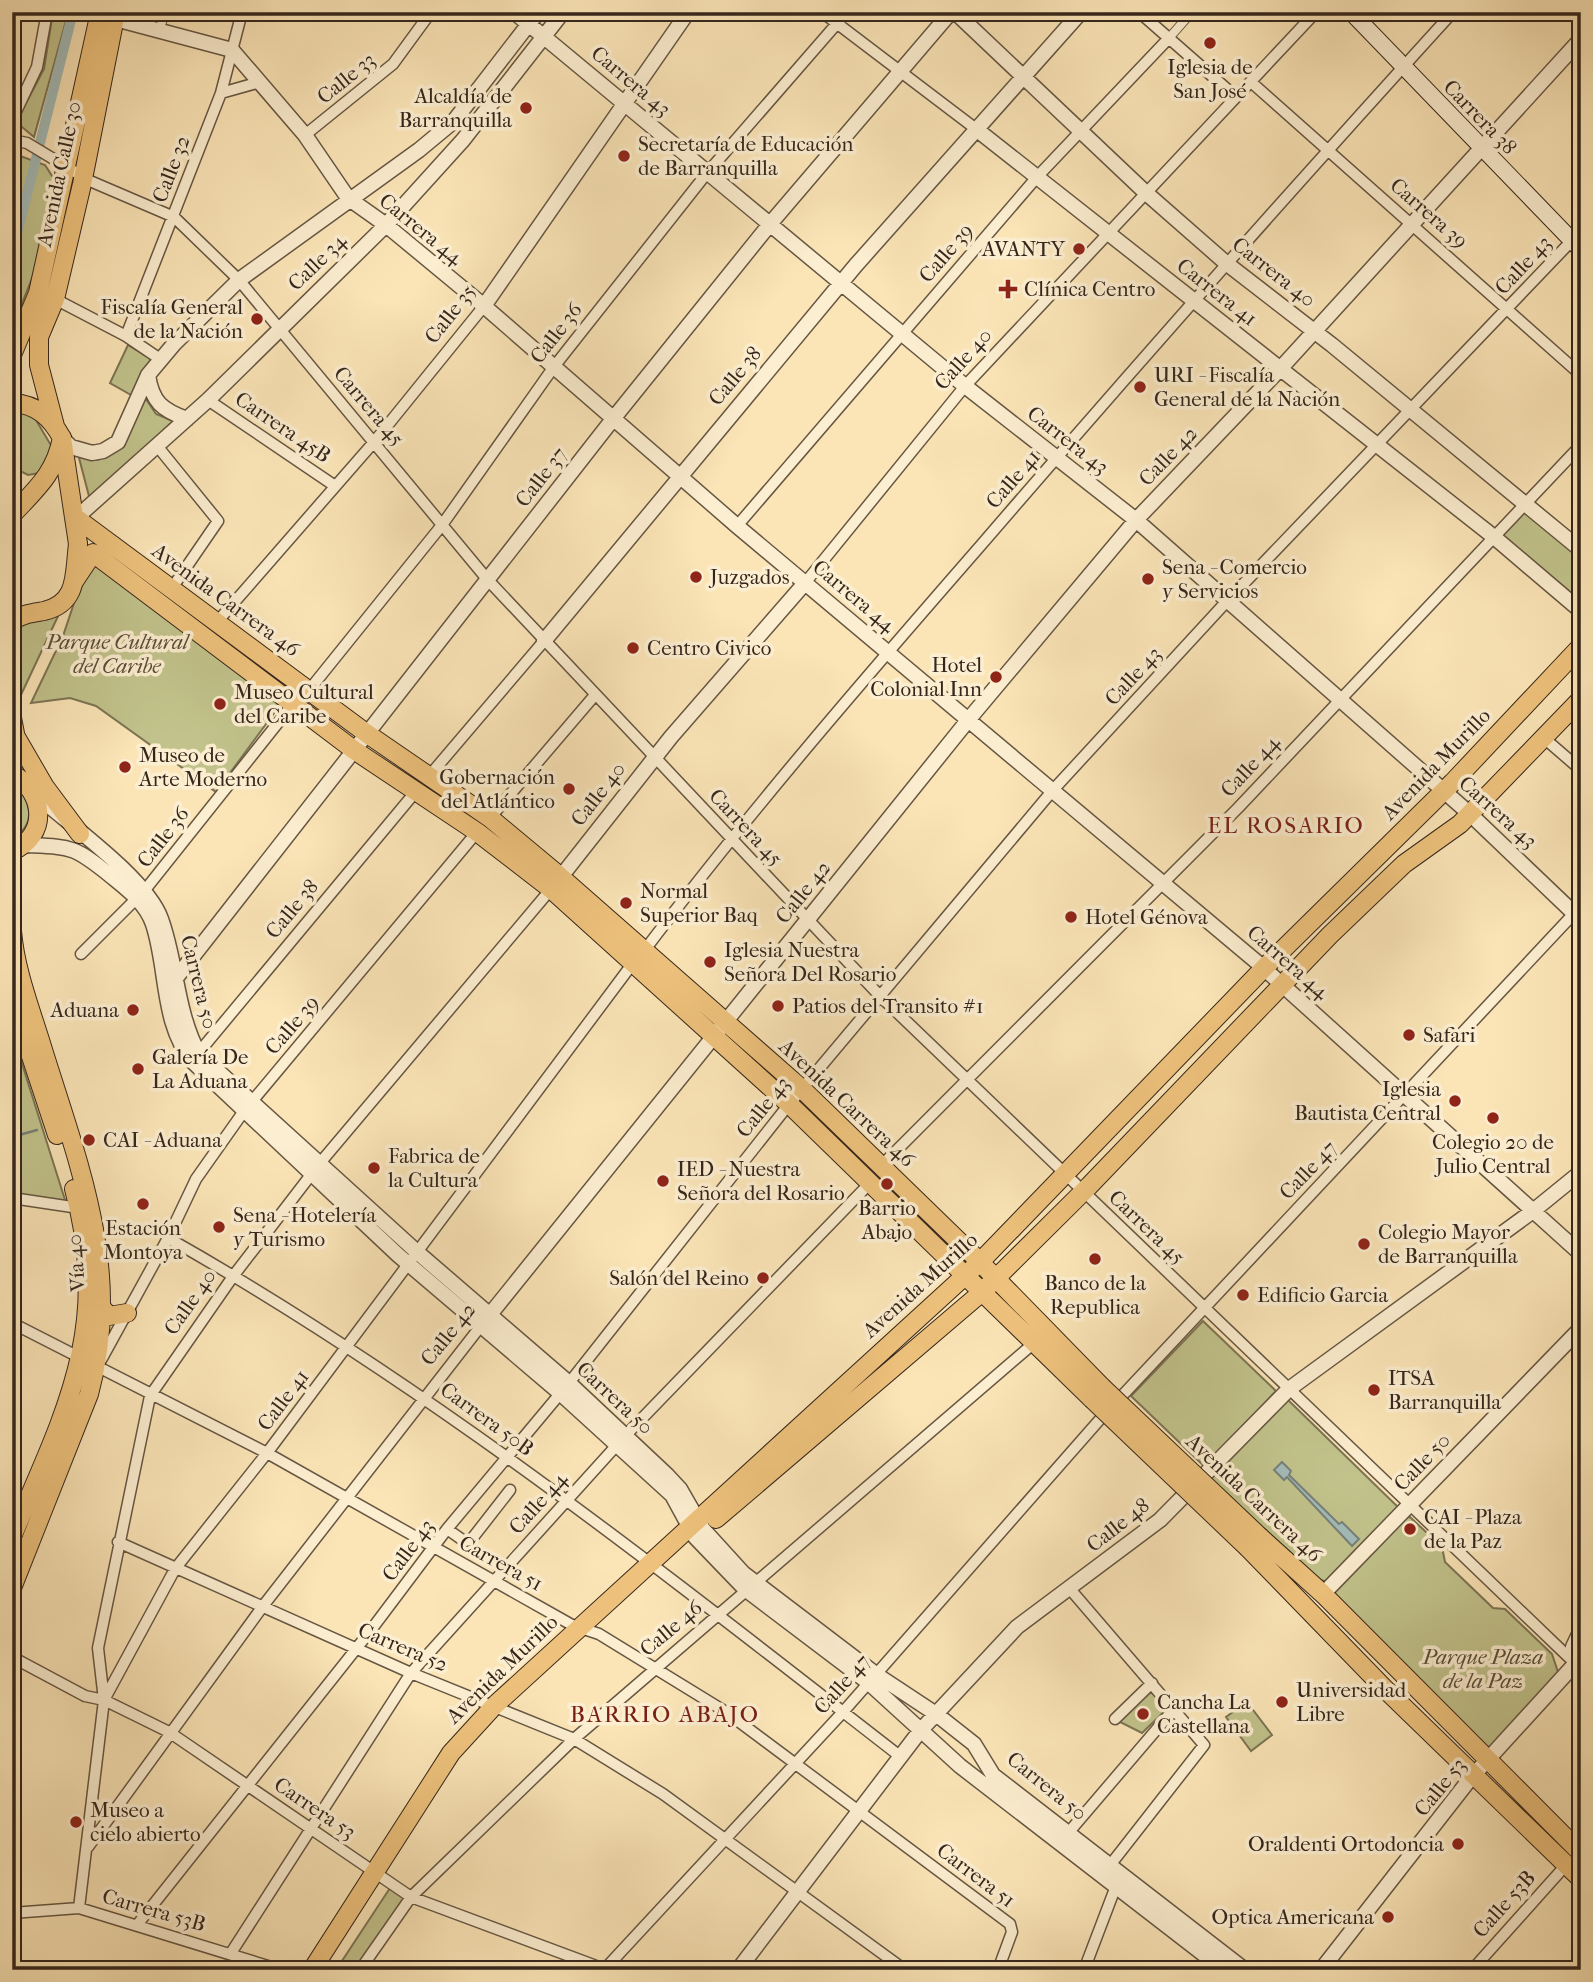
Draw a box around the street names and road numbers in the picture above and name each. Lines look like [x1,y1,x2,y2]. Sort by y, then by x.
street label: Carrera 43 [586,41,676,121]
street label: Calle 33 [312,47,380,109]
street label: Carrera 38 [1439,75,1521,159]
street label: Avenida Calle 30 [32,99,86,250]
street label: Calle 32 [147,132,195,206]
street label: Carrera 39 [1385,173,1473,253]
street label: Carrera 44 [375,188,468,270]
street label: Calle 39 [914,219,978,287]
street label: Calle 34 [283,228,351,295]
street label: Calle 43 [1490,231,1556,299]
street label: Carrera 40 [1228,232,1320,312]
street label: Carrera 41 [1172,253,1262,331]
street label: Calle 35 [420,280,480,348]
street label: Calle 36 [525,297,587,368]
street label: Calle 40 [929,323,997,395]
street label: Calle 38 [704,342,766,410]
street label: Carrera 45 [329,361,409,451]
street label: Carrera 45B [231,386,335,468]
street label: Carrera 43 [1023,401,1113,479]
street label: Calle 42 [1134,421,1202,491]
street label: Calle 37 [510,442,572,512]
street label: Calle 41 [981,445,1045,513]
street label: Avenida Carrera 46 [147,538,305,662]
street label: Carrera 44 [808,555,900,638]
street label: Calle 43 [1100,642,1166,710]
street label: Avenida Murillo [1376,703,1495,825]
street label: Calle 44 [1216,730,1285,802]
street label: Calle 40 [566,757,630,831]
street label: Carrera 43 [1454,771,1542,853]
street label: Carrera 45 [704,784,788,870]
street label: Calle 36 [132,801,194,872]
street label: Calle 42 [771,856,836,928]
street label: Calle 38 [261,875,323,943]
street label: Carrera 44 [1242,920,1334,1004]
street label: Carrera 50 [176,933,222,1031]
street label: Calle 39 [260,991,324,1059]
street label: Avenida Carrera 46 [774,1033,920,1172]
street label: Calle 43 [731,1072,795,1142]
street label: Calle 47 [1274,1136,1342,1204]
street label: Carrera 45 [1104,1185,1190,1269]
street label: Avenida Murillo [857,1227,982,1343]
street label: Vía 40 [62,1233,90,1294]
street label: Calle 40 [159,1265,221,1339]
street label: Calle 42 [416,1298,481,1370]
street label: Carrera 50 [572,1357,658,1439]
street label: Calle 41 [252,1365,314,1435]
street label: Carrera 50B [436,1377,538,1461]
street label: Avenida Carrera 46 [1181,1428,1327,1567]
street label: Calle 50 [1389,1428,1455,1496]
street label: Calle 44 [504,1467,572,1539]
street label: Calle 48 [1082,1493,1154,1557]
street label: Calle 43 [377,1514,439,1586]
street label: Carrera 51 [455,1530,547,1596]
street label: Calle 46 [635,1595,708,1661]
street label: Avenida Murillo [441,1610,563,1729]
street label: Carrera 52 [355,1617,452,1677]
street label: Calle 47 [809,1649,875,1719]
street label: Carrera 50 [1002,1747,1092,1825]
street label: Calle 53 [1409,1753,1471,1821]
street label: Carrera 53 [270,1772,360,1844]
street label: Carrera 51 [932,1838,1020,1912]
street label: Calle 53B [1468,1866,1540,1942]
street label: Carrera 53B [100,1884,208,1936]

